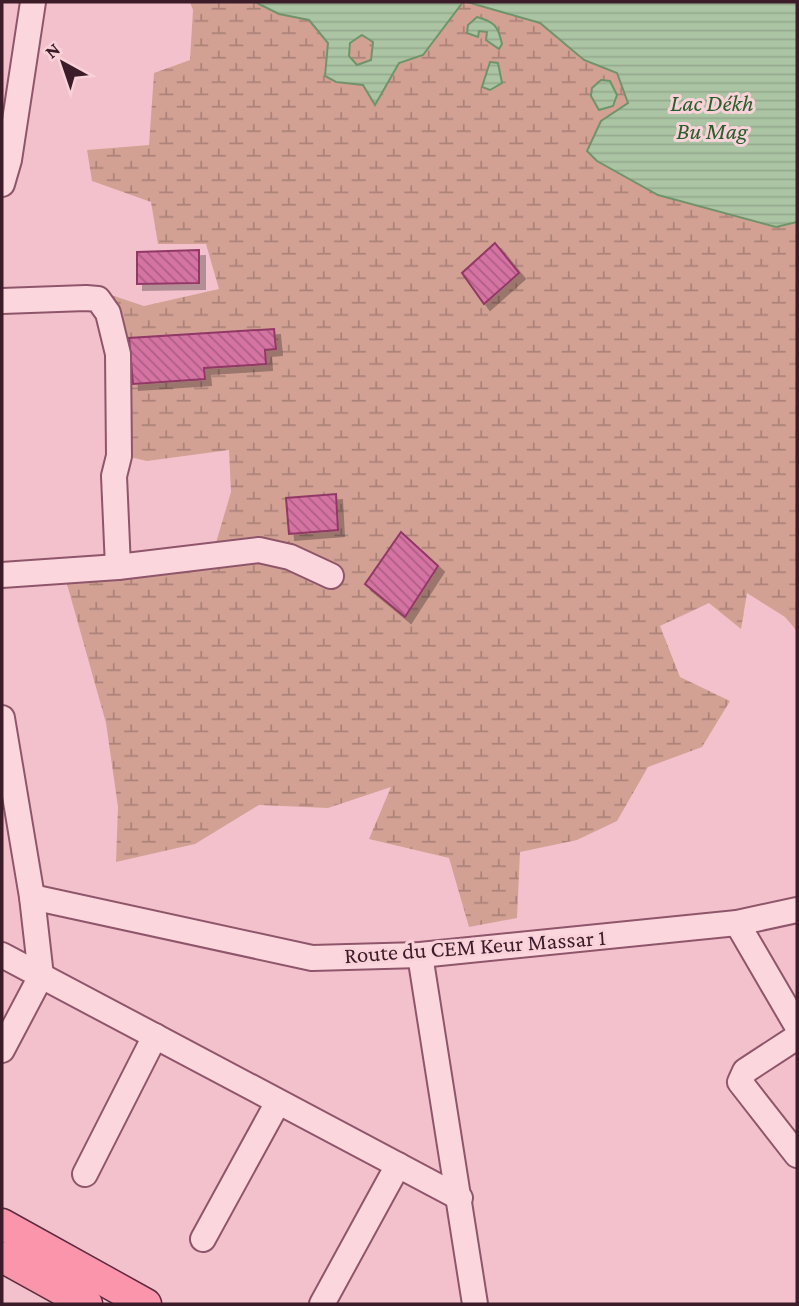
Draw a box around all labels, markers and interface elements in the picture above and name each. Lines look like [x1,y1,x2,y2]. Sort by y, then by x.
north arrow [28,28,98,98]
text: N [41,38,64,63]
water label: Lac Dékh Bu Mag [670,89,754,144]
street label: Route du CEM Keur Massar 1 [343,924,607,968]

